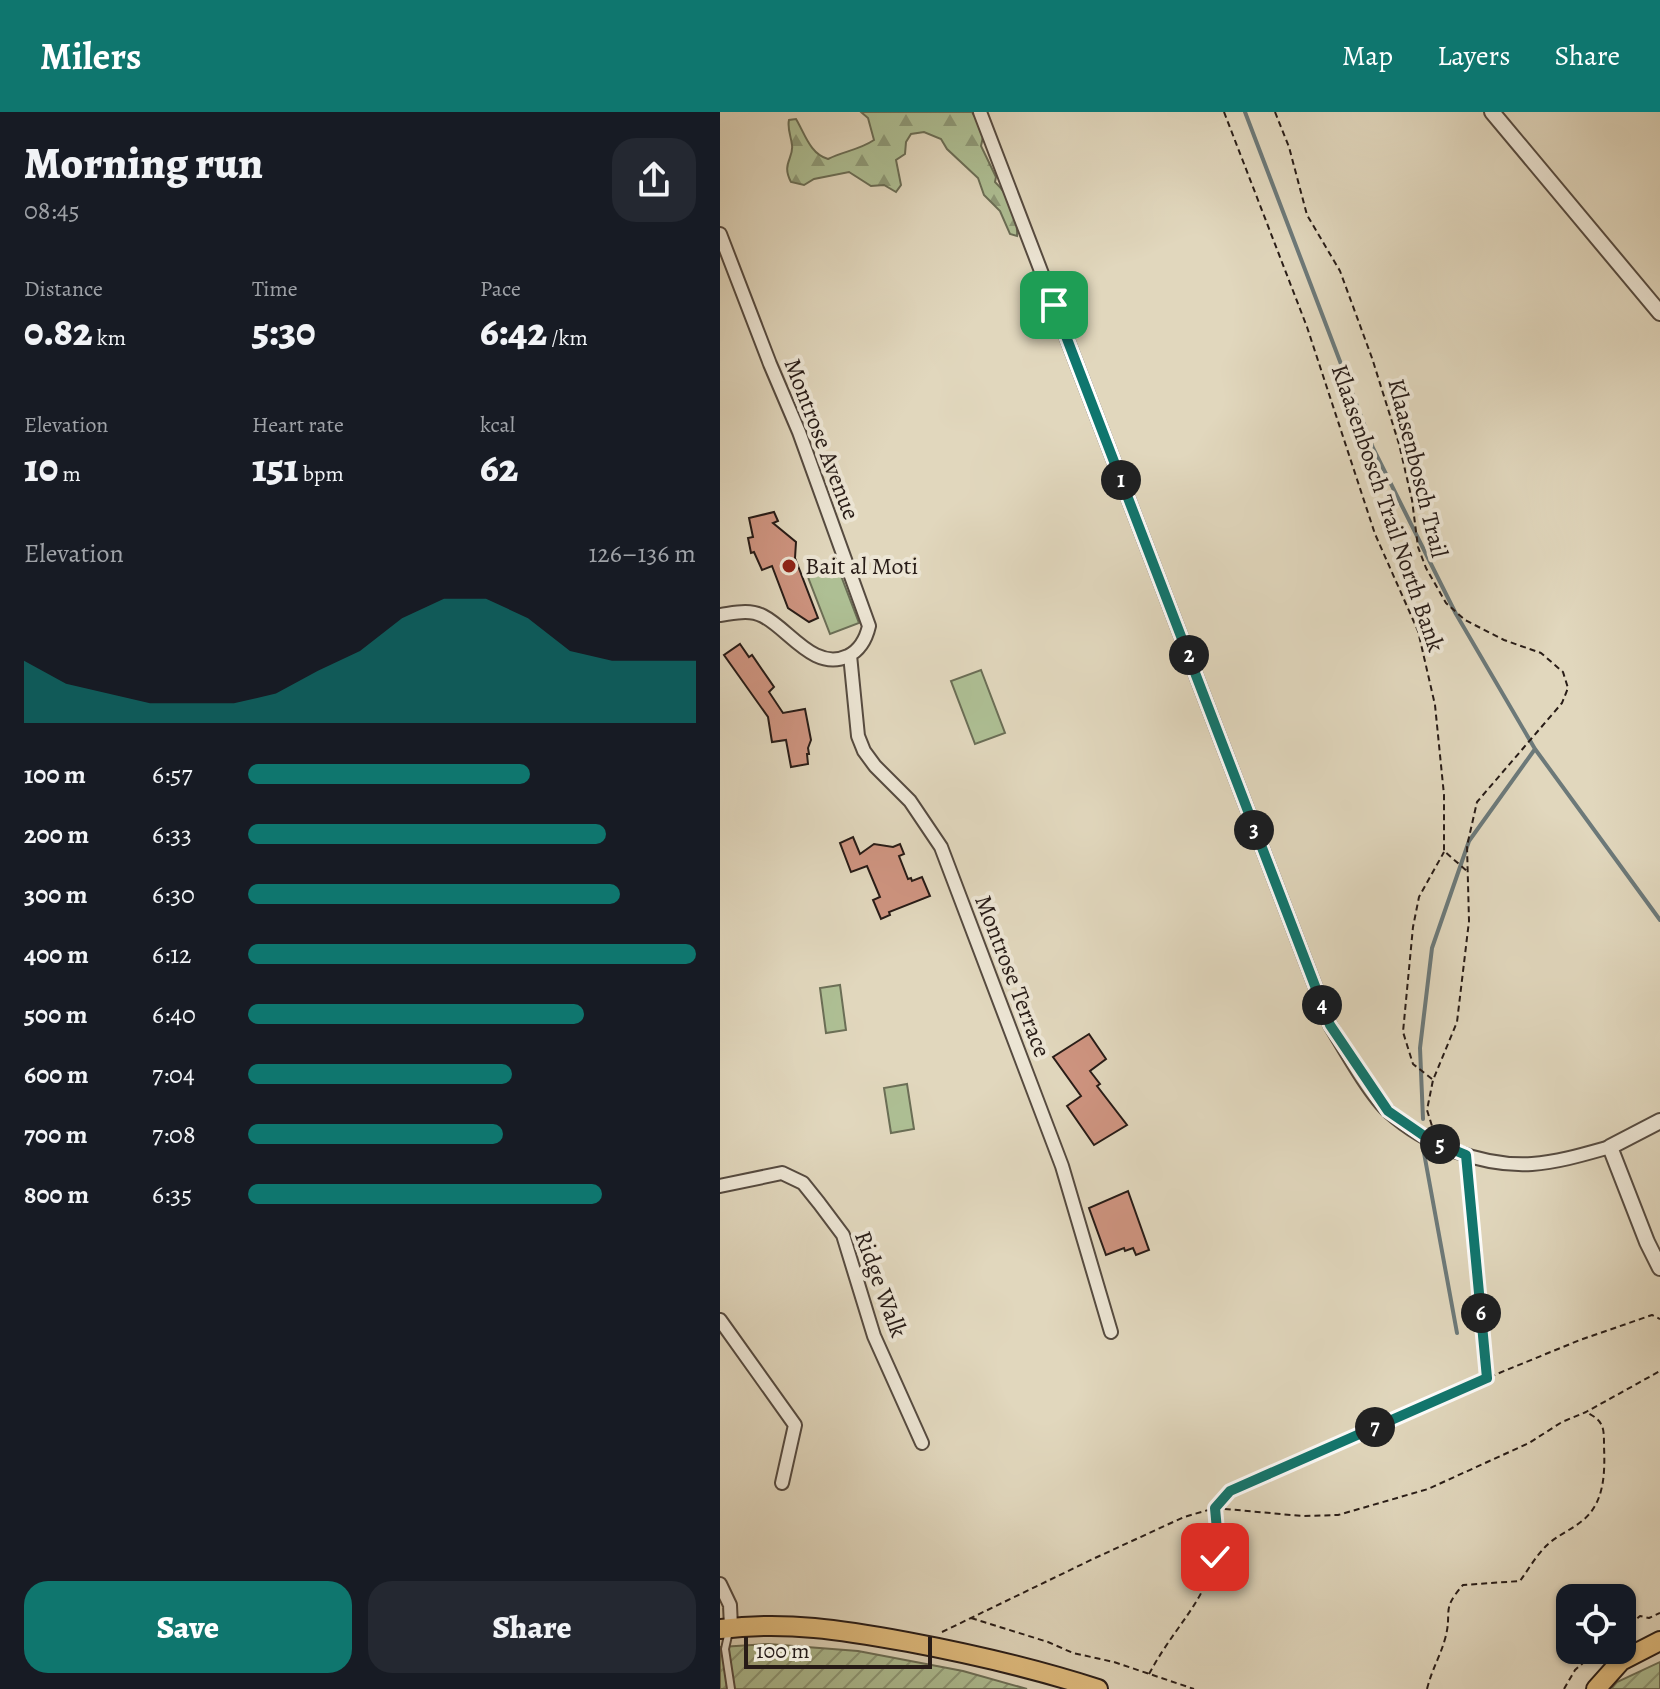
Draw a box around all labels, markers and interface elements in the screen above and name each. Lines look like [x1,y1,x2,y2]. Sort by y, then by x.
text: Milers [40,30,142,82]
text: Map [1342,37,1393,75]
text: Layers [1437,37,1510,75]
text: Share [1554,37,1620,75]
text: Morning run [24,133,263,193]
button: share [612,138,696,222]
text: 08:45 [24,193,80,228]
pin [1020,271,1088,339]
text: Distance [24,274,103,304]
text: Time [252,274,298,304]
text: Pace [480,274,521,304]
icon: arrive [1032,283,1076,327]
text: 0.82 [24,304,92,359]
text: 5:30 [252,304,316,359]
text: 6:42 [480,304,547,359]
text: km [92,323,126,353]
text: /km [547,323,588,353]
street label: Montrose Avenue [777,354,867,524]
street label: Klaasenbosch Trail North Bank [1324,360,1452,656]
street label: Klaasenbosch Trail [1380,375,1456,561]
text: Elevation [24,410,108,440]
text: Heart rate [252,410,344,440]
text: kcal [480,410,515,440]
text: 10 [24,440,58,495]
text: 151 [252,440,298,495]
text: 62 [480,440,518,495]
text: m [58,459,81,489]
text: bpm [298,459,344,489]
pin: 1 [1101,460,1141,500]
text: 1 [1117,465,1125,495]
text: Elevation [24,536,124,571]
text: 126–136 m [588,536,696,571]
place label: Bait al Moti [805,550,918,582]
marker: Bait al Moti [780,557,798,575]
pin: 2 [1169,635,1209,675]
text: 2 [1184,640,1194,670]
text: 100 m [24,757,86,792]
text: 6:57 [152,757,192,792]
pin: 3 [1234,810,1274,850]
text: 3 [1249,815,1259,845]
text: 200 m [24,817,89,852]
text: 6:33 [152,817,192,852]
text: 300 m [24,877,88,912]
text: 6:30 [152,877,195,912]
street label: Montrose Terrace [967,890,1059,1062]
text: 400 m [24,937,89,972]
text: 6:12 [152,937,191,972]
pin: 4 [1302,985,1342,1025]
text: 4 [1317,990,1327,1020]
text: 500 m [24,997,88,1032]
text: 6:40 [152,997,196,1032]
text: 600 m [24,1057,89,1092]
text: 7:04 [152,1057,195,1092]
text: 700 m [24,1117,88,1152]
text: 7:08 [152,1117,196,1152]
pin: 5 [1420,1124,1460,1164]
text: 5 [1435,1129,1445,1159]
text: 800 m [24,1177,89,1212]
text: 6:35 [152,1177,192,1212]
street label: Ridge Walk [847,1226,915,1342]
pin: 6 [1461,1293,1501,1333]
text: 6 [1476,1298,1486,1328]
pin: 7 [1355,1407,1395,1447]
text: 7 [1370,1412,1380,1442]
pin [1181,1523,1249,1591]
icon: check [1193,1535,1237,1579]
button: Save [24,1581,352,1673]
button: Share [368,1581,696,1673]
map controls [1556,1584,1636,1664]
button: locate [1556,1584,1636,1664]
scale bar [744,1633,932,1669]
text: 100 m [756,1636,810,1666]

